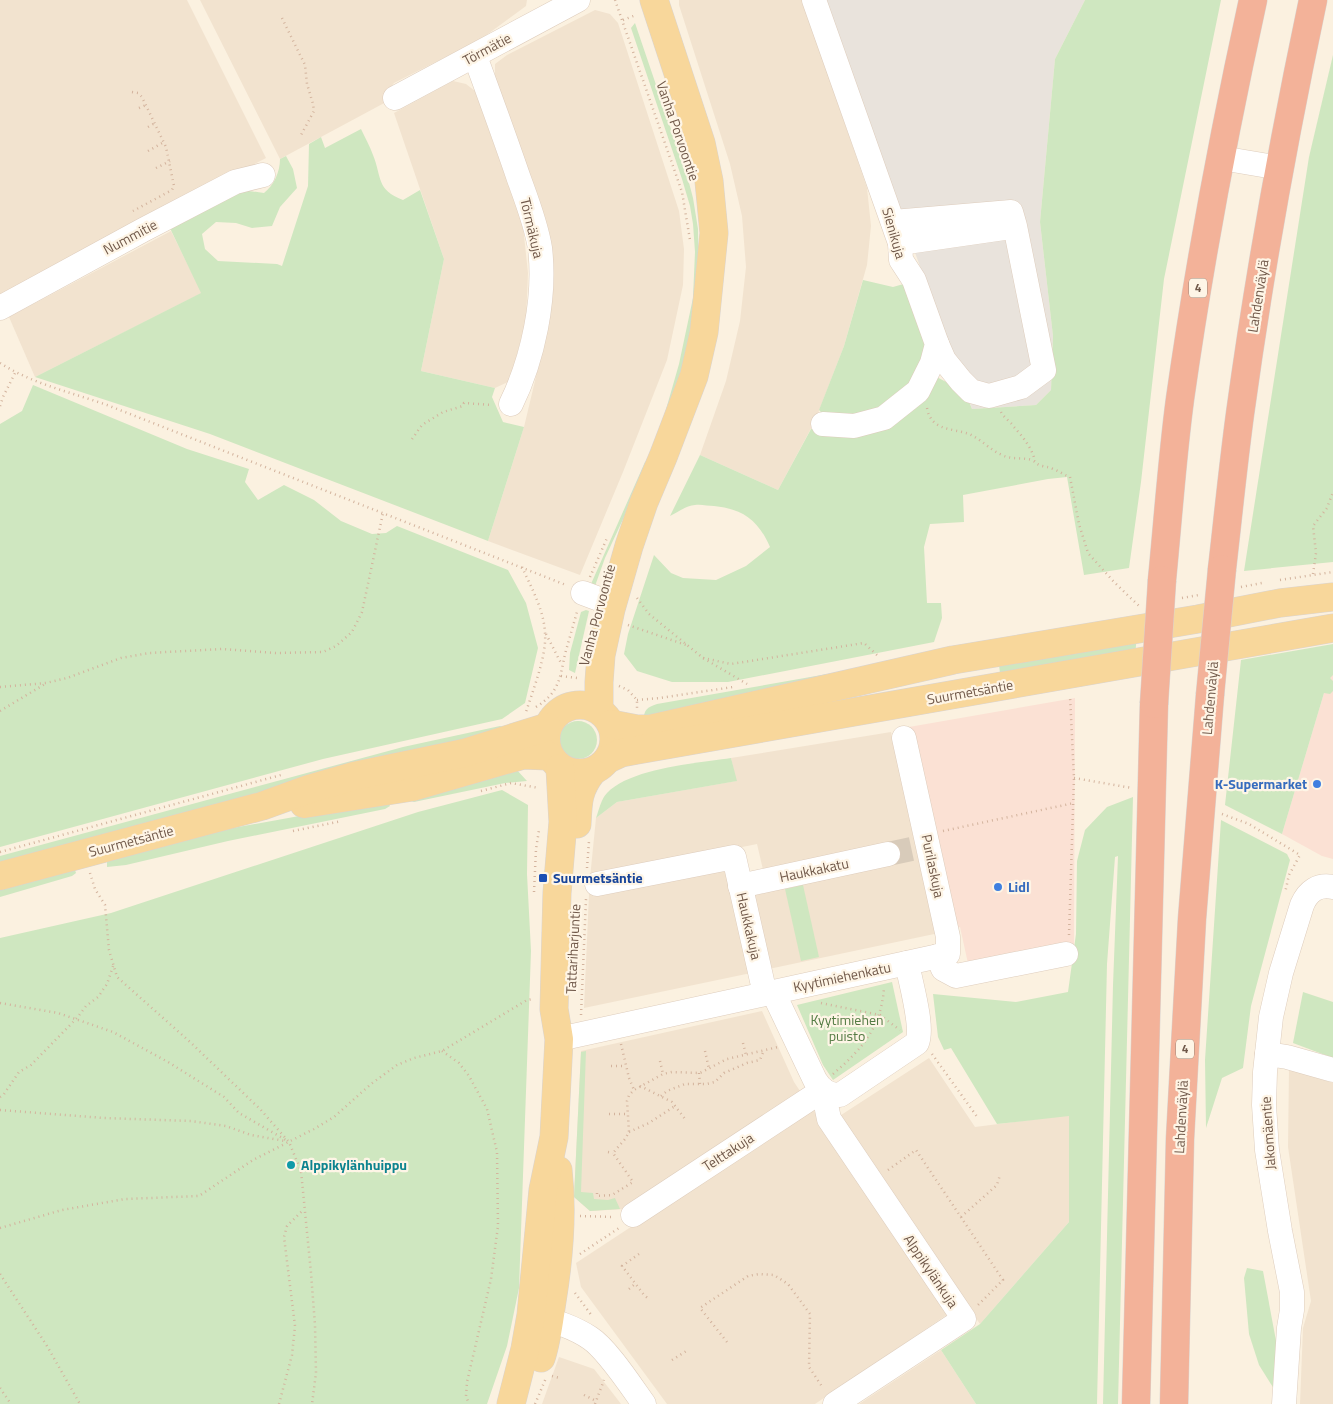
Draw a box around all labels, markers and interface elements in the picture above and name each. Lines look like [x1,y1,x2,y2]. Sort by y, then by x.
street label: Törmätie [459,27,515,70]
street label: Vanha Porvoontie [652,78,705,184]
street label: Törmäkuja [515,196,550,260]
street label: Sienikuja [877,205,912,261]
street label: Nummitie [99,214,160,260]
street label: Lahdenväylä [1241,258,1274,334]
road number: 4 [1189,278,1207,298]
street label: Vanha Porvoontie [573,562,620,668]
street label: Lahdenväylä [1196,660,1223,736]
street label: Suurmetsäntie [925,674,1015,709]
place label: K-Supermarket [1215,773,1307,794]
marker: K-Supermarket [1311,778,1323,790]
street label: Suurmetsäntie [86,819,176,862]
street label: Purilaskuja [917,832,950,900]
street label: Haukkakatu [777,852,850,887]
place label: Suurmetsäntie [553,867,643,888]
marker: Suurmetsäntie [537,872,549,884]
place label: Lidl [1008,876,1030,897]
marker: Lidl [992,881,1004,893]
street label: Haukkakuja [732,890,767,962]
street label: Tattariharjuntie [560,903,585,995]
street label: Kyytimiehenkatu [791,956,893,997]
park label: Kyytimiehen puisto [810,1009,884,1046]
road number: 4 [1176,1040,1194,1058]
street label: Lahdenväylä [1168,1080,1193,1154]
street label: Jakomäentie [1254,1096,1281,1170]
street label: Telttakuja [698,1127,758,1176]
place label: Alppikylänhuippu [301,1154,407,1175]
marker: Alppikylänhuippu [285,1159,297,1171]
street label: Alppikylänkuja [899,1230,964,1312]

